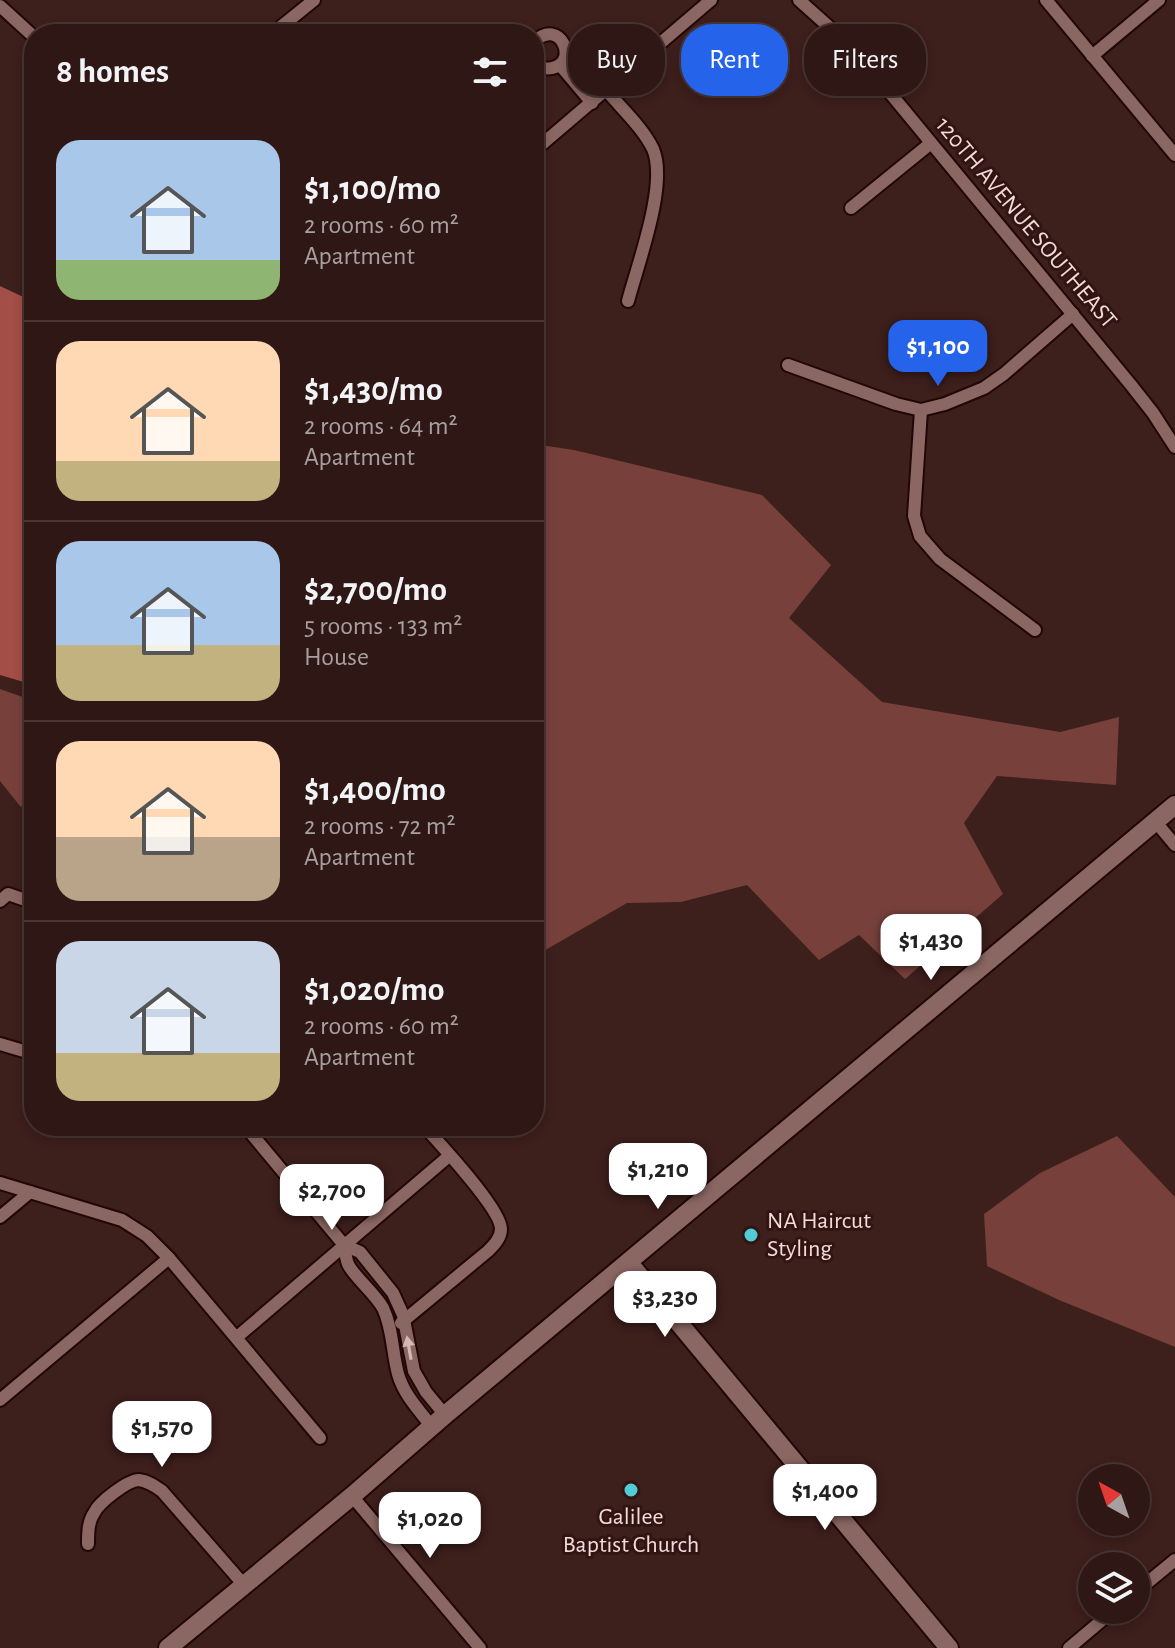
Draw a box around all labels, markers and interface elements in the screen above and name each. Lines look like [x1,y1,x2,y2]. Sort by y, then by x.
chip: Buy [568,24,665,96]
chip: Rent [681,24,788,96]
chip: Filters [804,24,926,96]
icon: filters [468,50,512,94]
text: 8 homes [56,55,169,89]
street label: 120TH AVENUE SOUTHEAST [931,113,1121,333]
icon: home [120,172,216,268]
text: $1,100/mo [304,172,441,206]
text: 2 rooms · 60 m² [304,212,459,238]
text: Apartment [304,243,415,269]
pin: $1,100 [873,320,1003,388]
text: $1,100 [906,333,970,359]
icon: home [120,373,216,469]
text: $1,430/mo [304,373,443,407]
text: 2 rooms · 64 m² [304,413,458,439]
text: Apartment [304,444,415,470]
icon: home [120,573,216,669]
text: $2,700/mo [304,573,447,607]
text: 5 rooms · 133 m² [304,613,462,639]
text: House [304,644,369,670]
icon: home [120,773,216,869]
text: $1,400/mo [304,773,446,807]
text: 2 rooms · 72 m² [304,813,456,839]
text: Apartment [304,844,415,870]
pin: $1,430 [866,914,996,982]
text: $1,430 [899,927,963,953]
icon: home [120,973,216,1069]
text: $1,020/mo [304,973,445,1007]
text: 2 rooms · 60 m² [304,1013,459,1039]
text: Apartment [304,1044,415,1070]
pin: $1,210 [593,1143,723,1211]
text: $1,210 [627,1156,689,1182]
pin: $2,700 [267,1164,397,1232]
text: $2,700 [298,1177,366,1203]
place label: NA Haircut Styling [767,1209,871,1261]
marker: NA Haircut Styling [742,1226,760,1244]
pin: $3,230 [600,1271,730,1339]
text: $3,230 [632,1284,698,1310]
one-way arrow [402,1335,414,1360]
pin: $1,570 [97,1401,227,1469]
text: $1,570 [130,1414,194,1440]
pin: $1,400 [760,1464,890,1532]
north arrow [1078,1464,1150,1536]
map controls [1078,1464,1150,1624]
text: $1,400 [791,1477,859,1503]
marker: Galilee Baptist Church [622,1481,640,1499]
pin: $1,020 [365,1492,495,1560]
text: $1,020 [397,1505,463,1531]
place label: Galilee Baptist Church [563,1505,699,1557]
button: layers [1078,1552,1150,1624]

